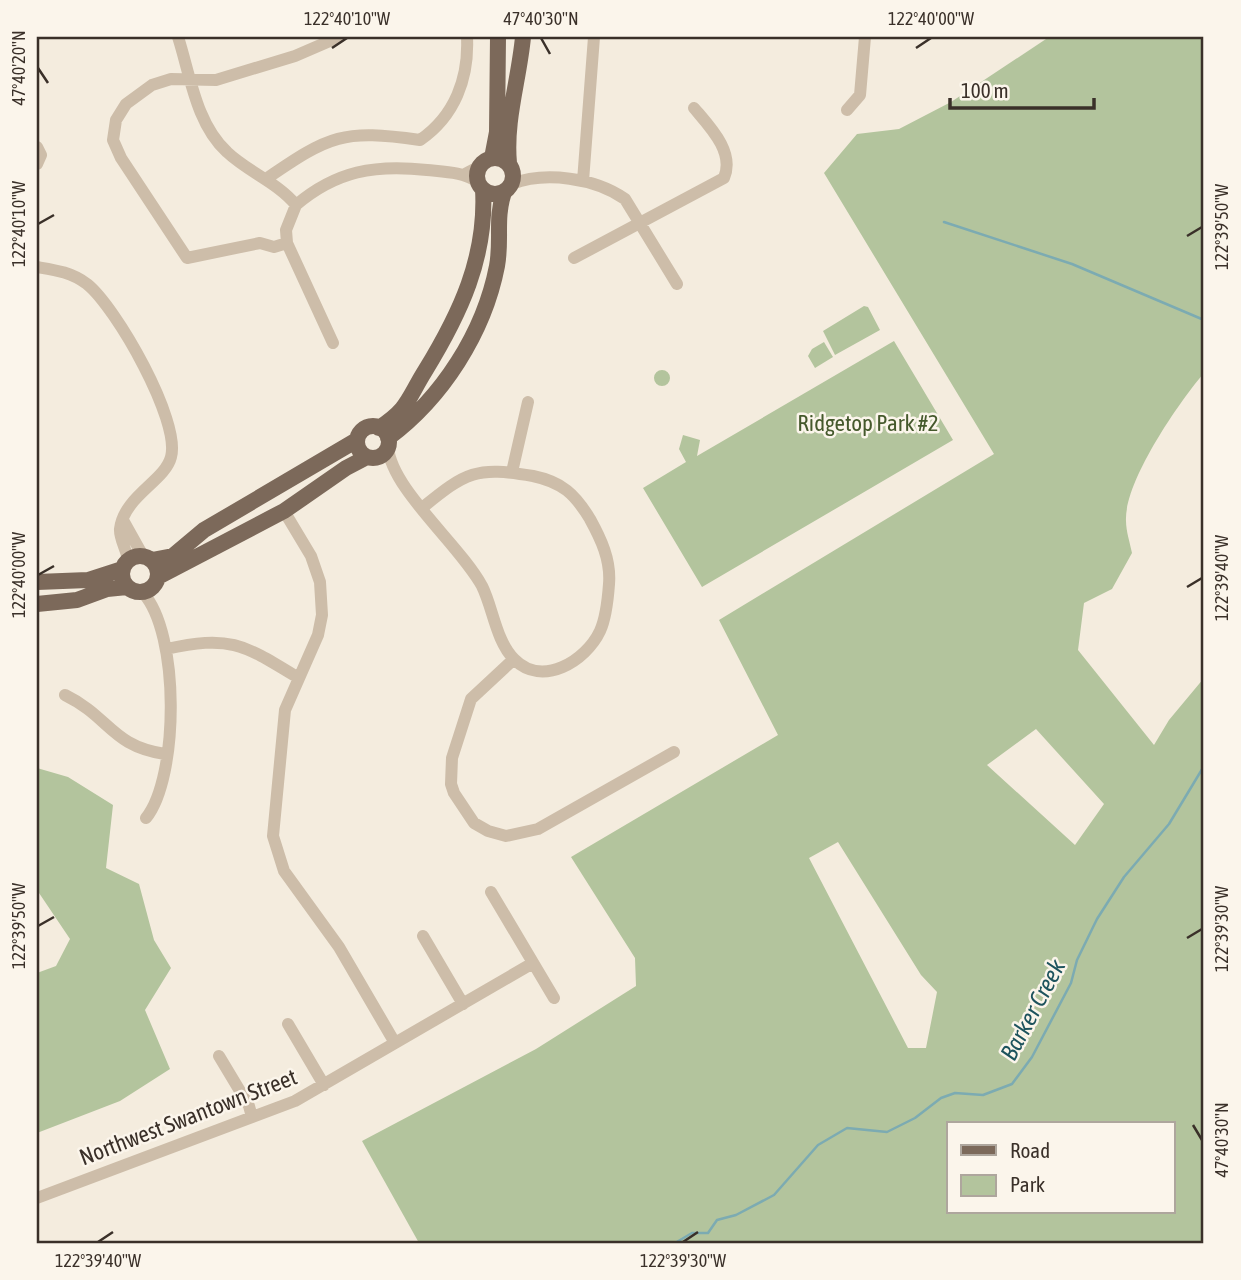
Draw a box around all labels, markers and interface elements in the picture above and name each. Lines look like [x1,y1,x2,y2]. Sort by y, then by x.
text: 122°40'10"W [304,8,390,29]
text: 47°40'30"N [503,8,579,29]
text: 122°40'00"W [888,8,974,29]
text: 47°40'20"N [8,30,29,106]
scale bar [950,66,1094,110]
text: 100 m [961,78,1009,102]
text: 122°40'10"W [8,181,29,267]
text: 122°39'50"W [1211,184,1232,270]
park label: Ridgetop Park #2 [797,410,939,436]
text: 122°40'00"W [8,532,29,618]
text: 122°39'40"W [1211,535,1232,621]
text: 122°39'50"W [8,883,29,969]
text: 122°39'30"W [1211,886,1232,972]
water label: Barker Creek [995,954,1071,1065]
street label: Northwest Swantown Street [76,1064,300,1170]
text: 47°40'30"N [1211,1102,1232,1178]
legend [947,1122,1174,1214]
text: Road [1010,1138,1050,1162]
text: Park [1010,1172,1045,1196]
text: 122°39'40"W [55,1250,141,1271]
text: 122°39'30"W [640,1250,726,1271]

